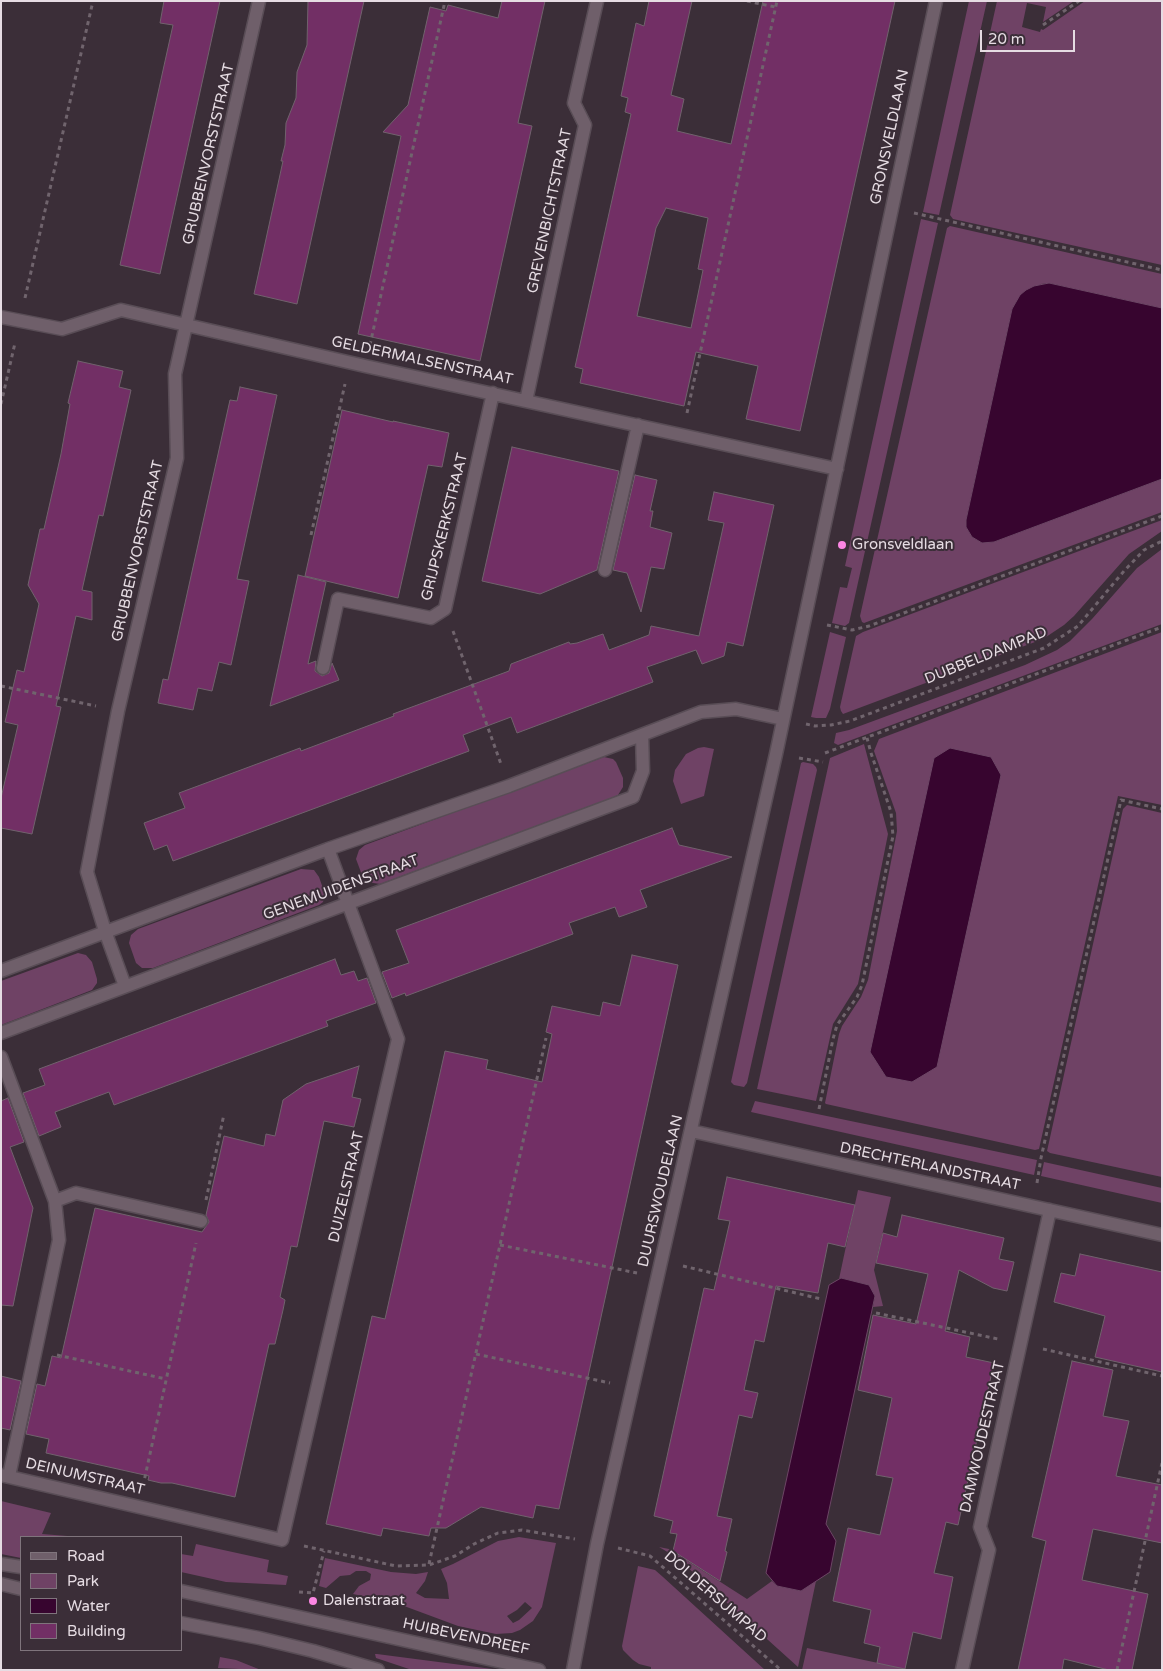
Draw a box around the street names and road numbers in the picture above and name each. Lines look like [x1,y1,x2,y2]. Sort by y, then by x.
street label: GRUBBENVORSTSTRAAT [179,62,239,246]
street label: GRONSVELDLAAN [867,68,913,206]
street label: GREVENBICHTSTRAAT [524,127,576,295]
street label: GELDERMALSENSTRAAT [330,333,514,389]
street label: GRIJPSKERKSTRAAT [418,451,472,603]
street label: GRUBBENVORSTSTRAAT [108,459,168,643]
street label: DUBBELDAMPAD [922,623,1050,689]
street label: GENEMUIDENSTRAAT [261,851,421,925]
street label: DUURSWOUDELAAN [635,1113,687,1269]
street label: DUIZELSTRAAT [325,1130,369,1244]
street label: DRECHTERLANDSTRAAT [838,1139,1022,1195]
street label: DAMWOUDESTRAAT [957,1359,1009,1515]
street label: DEINUMSTRAAT [24,1455,146,1499]
street label: DOLDERSUMPAD [660,1547,770,1647]
street label: HUIBEVENDREEF [401,1615,531,1659]

